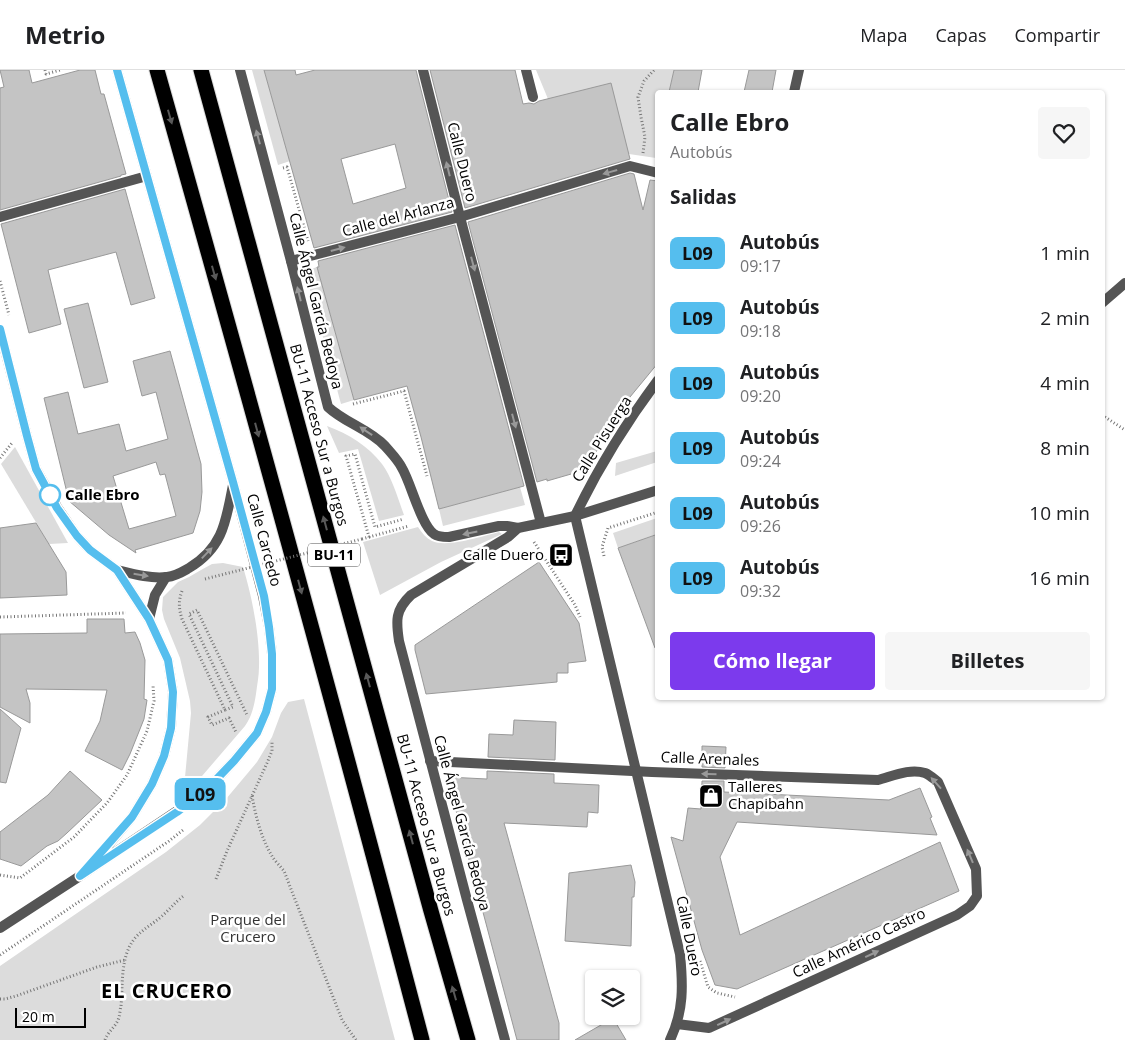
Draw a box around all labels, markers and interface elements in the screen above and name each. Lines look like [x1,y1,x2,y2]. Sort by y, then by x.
text: Metrio [25,18,105,51]
text: Mapa [860,23,908,47]
text: Capas [936,23,986,47]
text: Compartir [1014,23,1100,47]
text: Calle Ebro [670,105,789,138]
button: heart [1038,107,1090,159]
one-way arrow [167,110,175,125]
street label: Calle Duero [443,120,483,204]
one-way arrow [254,129,262,144]
text: Autobús [670,141,732,163]
one-way arrow [444,162,452,177]
one-way arrow [603,169,618,177]
text: Salidas [670,184,736,210]
street label: Calle del Arlanza [339,191,456,241]
street label: Calle Ángel García Bedoya [285,210,349,391]
text: Autobús [740,229,820,255]
text: 1 min [1040,240,1090,266]
text: L09 [682,241,713,265]
one-way arrow [331,245,346,253]
text: 09:17 [740,255,781,277]
one-way arrow [469,256,477,271]
one-way arrow [211,266,219,281]
one-way arrow [295,286,303,301]
text: Autobús [740,294,820,320]
text: 2 min [1040,305,1090,331]
text: L09 [682,306,713,330]
text: 09:18 [740,320,781,342]
street label: BU-11 Acceso Sur a Burgos [286,341,354,528]
text: Autobús [740,359,820,385]
text: 4 min [1040,370,1090,396]
text: L09 [682,371,713,395]
text: 09:20 [740,385,781,407]
street label: Calle Pisuerga [567,392,636,485]
one-way arrow [510,413,518,428]
one-way arrow [253,423,261,438]
text: Autobús [740,424,820,450]
one-way arrow [359,427,373,436]
text: 8 min [1040,435,1090,461]
text: L09 [682,436,713,460]
text: 09:24 [740,450,781,472]
marker: Calle Ebro [39,484,61,506]
place label: Calle Ebro [65,484,140,504]
text: Autobús [740,489,820,515]
street label: Calle Carcedo [243,491,287,588]
text: 10 min [1029,500,1090,526]
text: L09 [682,501,713,525]
text: 09:26 [740,515,781,537]
one-way arrow [321,516,329,531]
one-way arrow [462,529,477,537]
bus stop icon: Calle Duero [548,542,574,568]
road number: BU-11 [308,544,360,566]
place label: Calle Duero [463,544,544,564]
one-way arrow [201,547,213,559]
text: Autobús [740,554,820,580]
text: 16 min [1029,565,1090,591]
text: L09 [682,566,713,590]
one-way arrow [134,572,150,580]
one-way arrow [296,580,304,595]
text: 09:32 [740,580,781,602]
button: Cómo llegar [670,632,875,690]
button: Billetes [885,632,1090,690]
one-way arrow [363,672,371,687]
street label: BU-11 Acceso Sur a Burgos [393,731,461,918]
street label: Calle Ángel García Bedoya [430,733,496,913]
street label: Calle Arenales [660,746,760,770]
one-way arrow [700,769,716,777]
place label: Talleres Chapibahn [728,776,804,813]
one-way arrow [930,776,941,789]
line badge: L09 [171,778,229,810]
text: L09 [185,782,215,806]
shop icon: Talleres Chapibahn [698,783,724,809]
one-way arrow [406,829,414,844]
one-way arrow [966,849,974,863]
street label: Calle Duero [672,894,708,978]
street label: Calle Américo Castro [789,902,928,982]
park label: Parque del Crucero [210,909,286,946]
one-way arrow [865,949,879,957]
map controls [585,970,640,1025]
button: layers [585,970,640,1025]
district label: EL CRUCERO [101,977,233,1004]
one-way arrow [450,986,458,1001]
scale bar [15,1005,86,1028]
text: 20 m [22,1007,55,1026]
one-way arrow [717,1017,731,1025]

